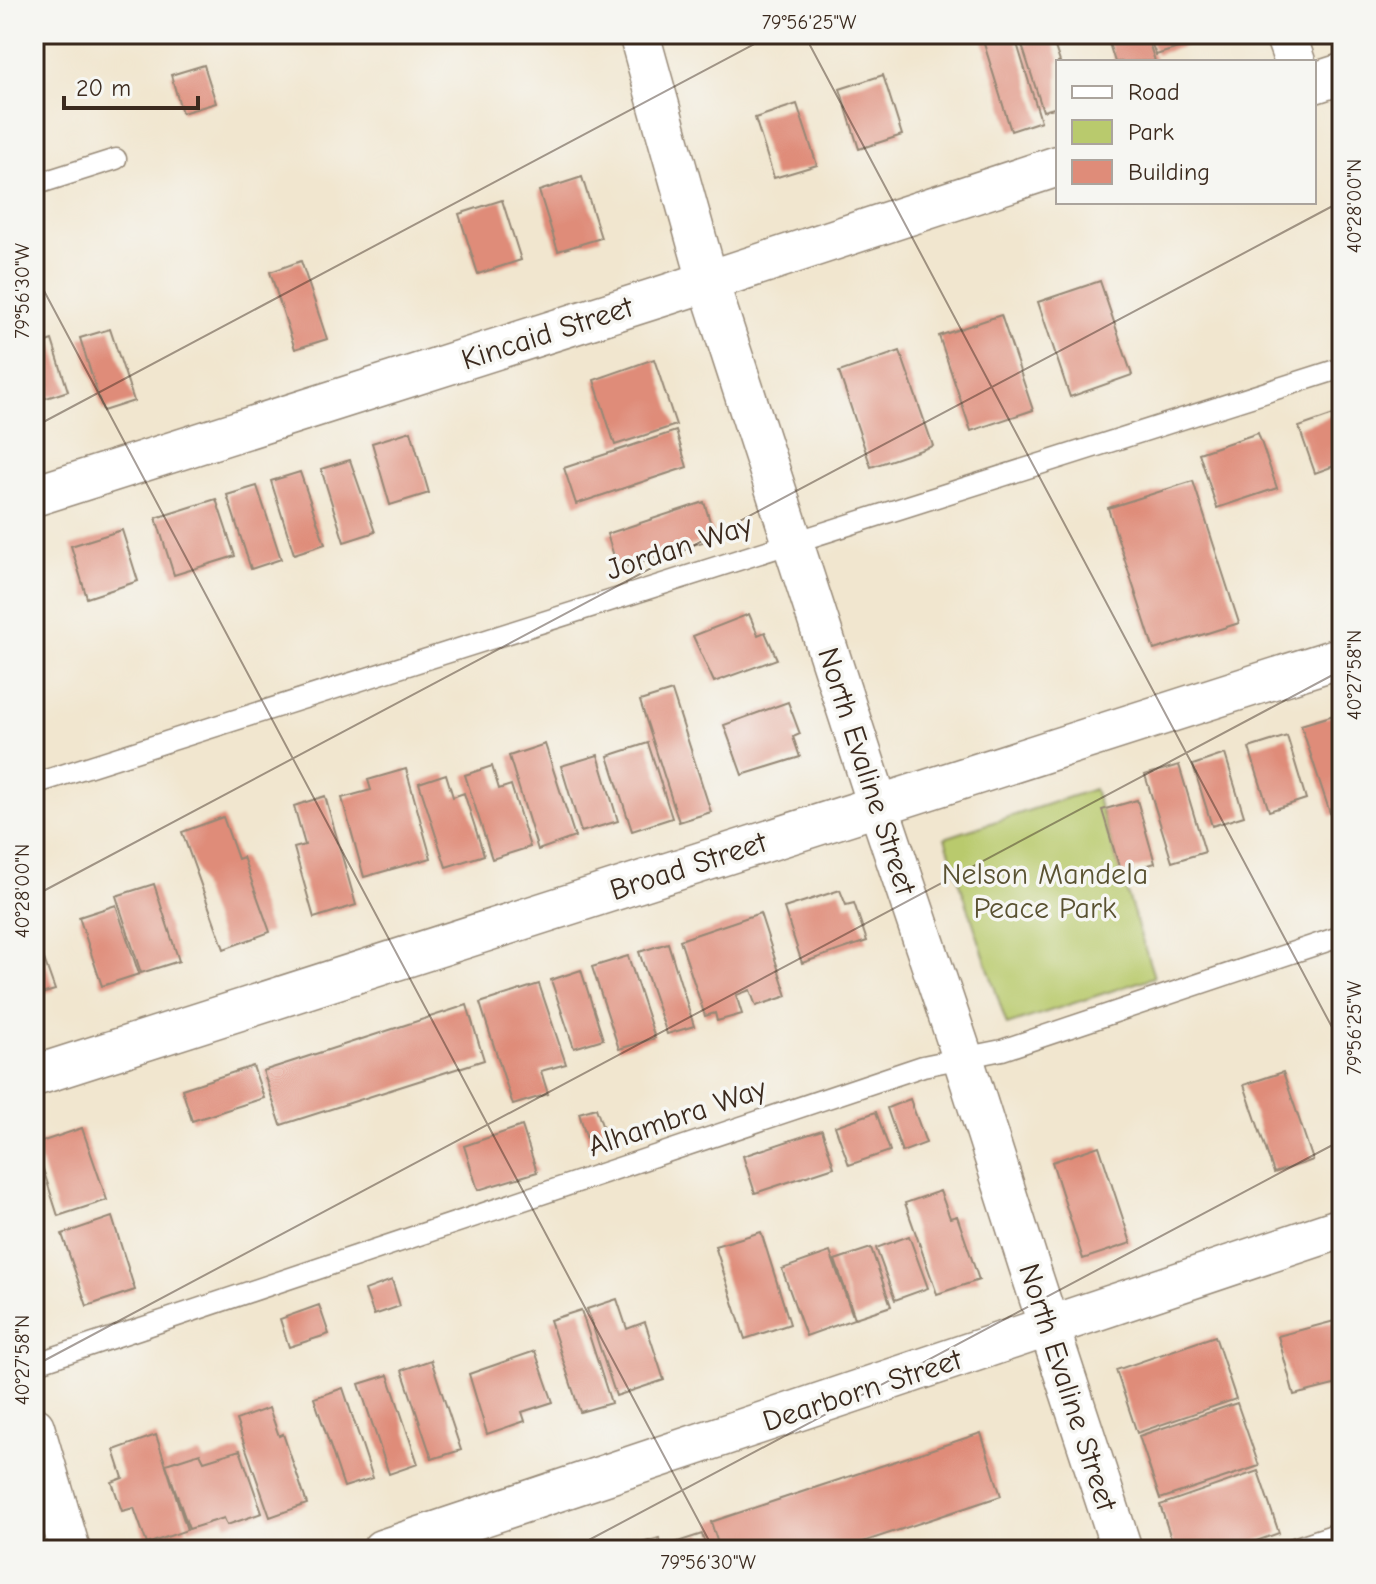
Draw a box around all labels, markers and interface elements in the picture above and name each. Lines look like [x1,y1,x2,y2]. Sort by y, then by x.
text: 79°56'25"W [762,11,857,34]
scale bar [64,60,198,110]
legend [1056,60,1316,204]
text: 20 m [76,74,131,102]
text: Road [1128,78,1180,106]
text: Park [1128,118,1174,146]
text: Building [1128,158,1210,186]
text: 40°28'00"N [1343,159,1366,253]
text: 79°56'30"W [11,242,34,339]
street label: Kincaid Street [457,289,639,378]
street label: Jordan Way [602,507,757,588]
text: 40°27'58"N [1343,630,1366,720]
street label: North Evaline Street [810,643,923,901]
street label: Broad Street [606,824,772,908]
text: 40°28'00"N [11,844,34,938]
park label: Nelson Mandela Peace Park [942,857,1148,926]
text: 79°56'25"W [1343,980,1366,1075]
street label: Alhambra Way [583,1070,771,1164]
street label: North Evaline Street [1011,1259,1124,1517]
text: 40°27'58"N [11,1315,34,1405]
street label: Dearborn Street [758,1341,967,1439]
text: 79°56'30"W [660,1551,757,1574]

